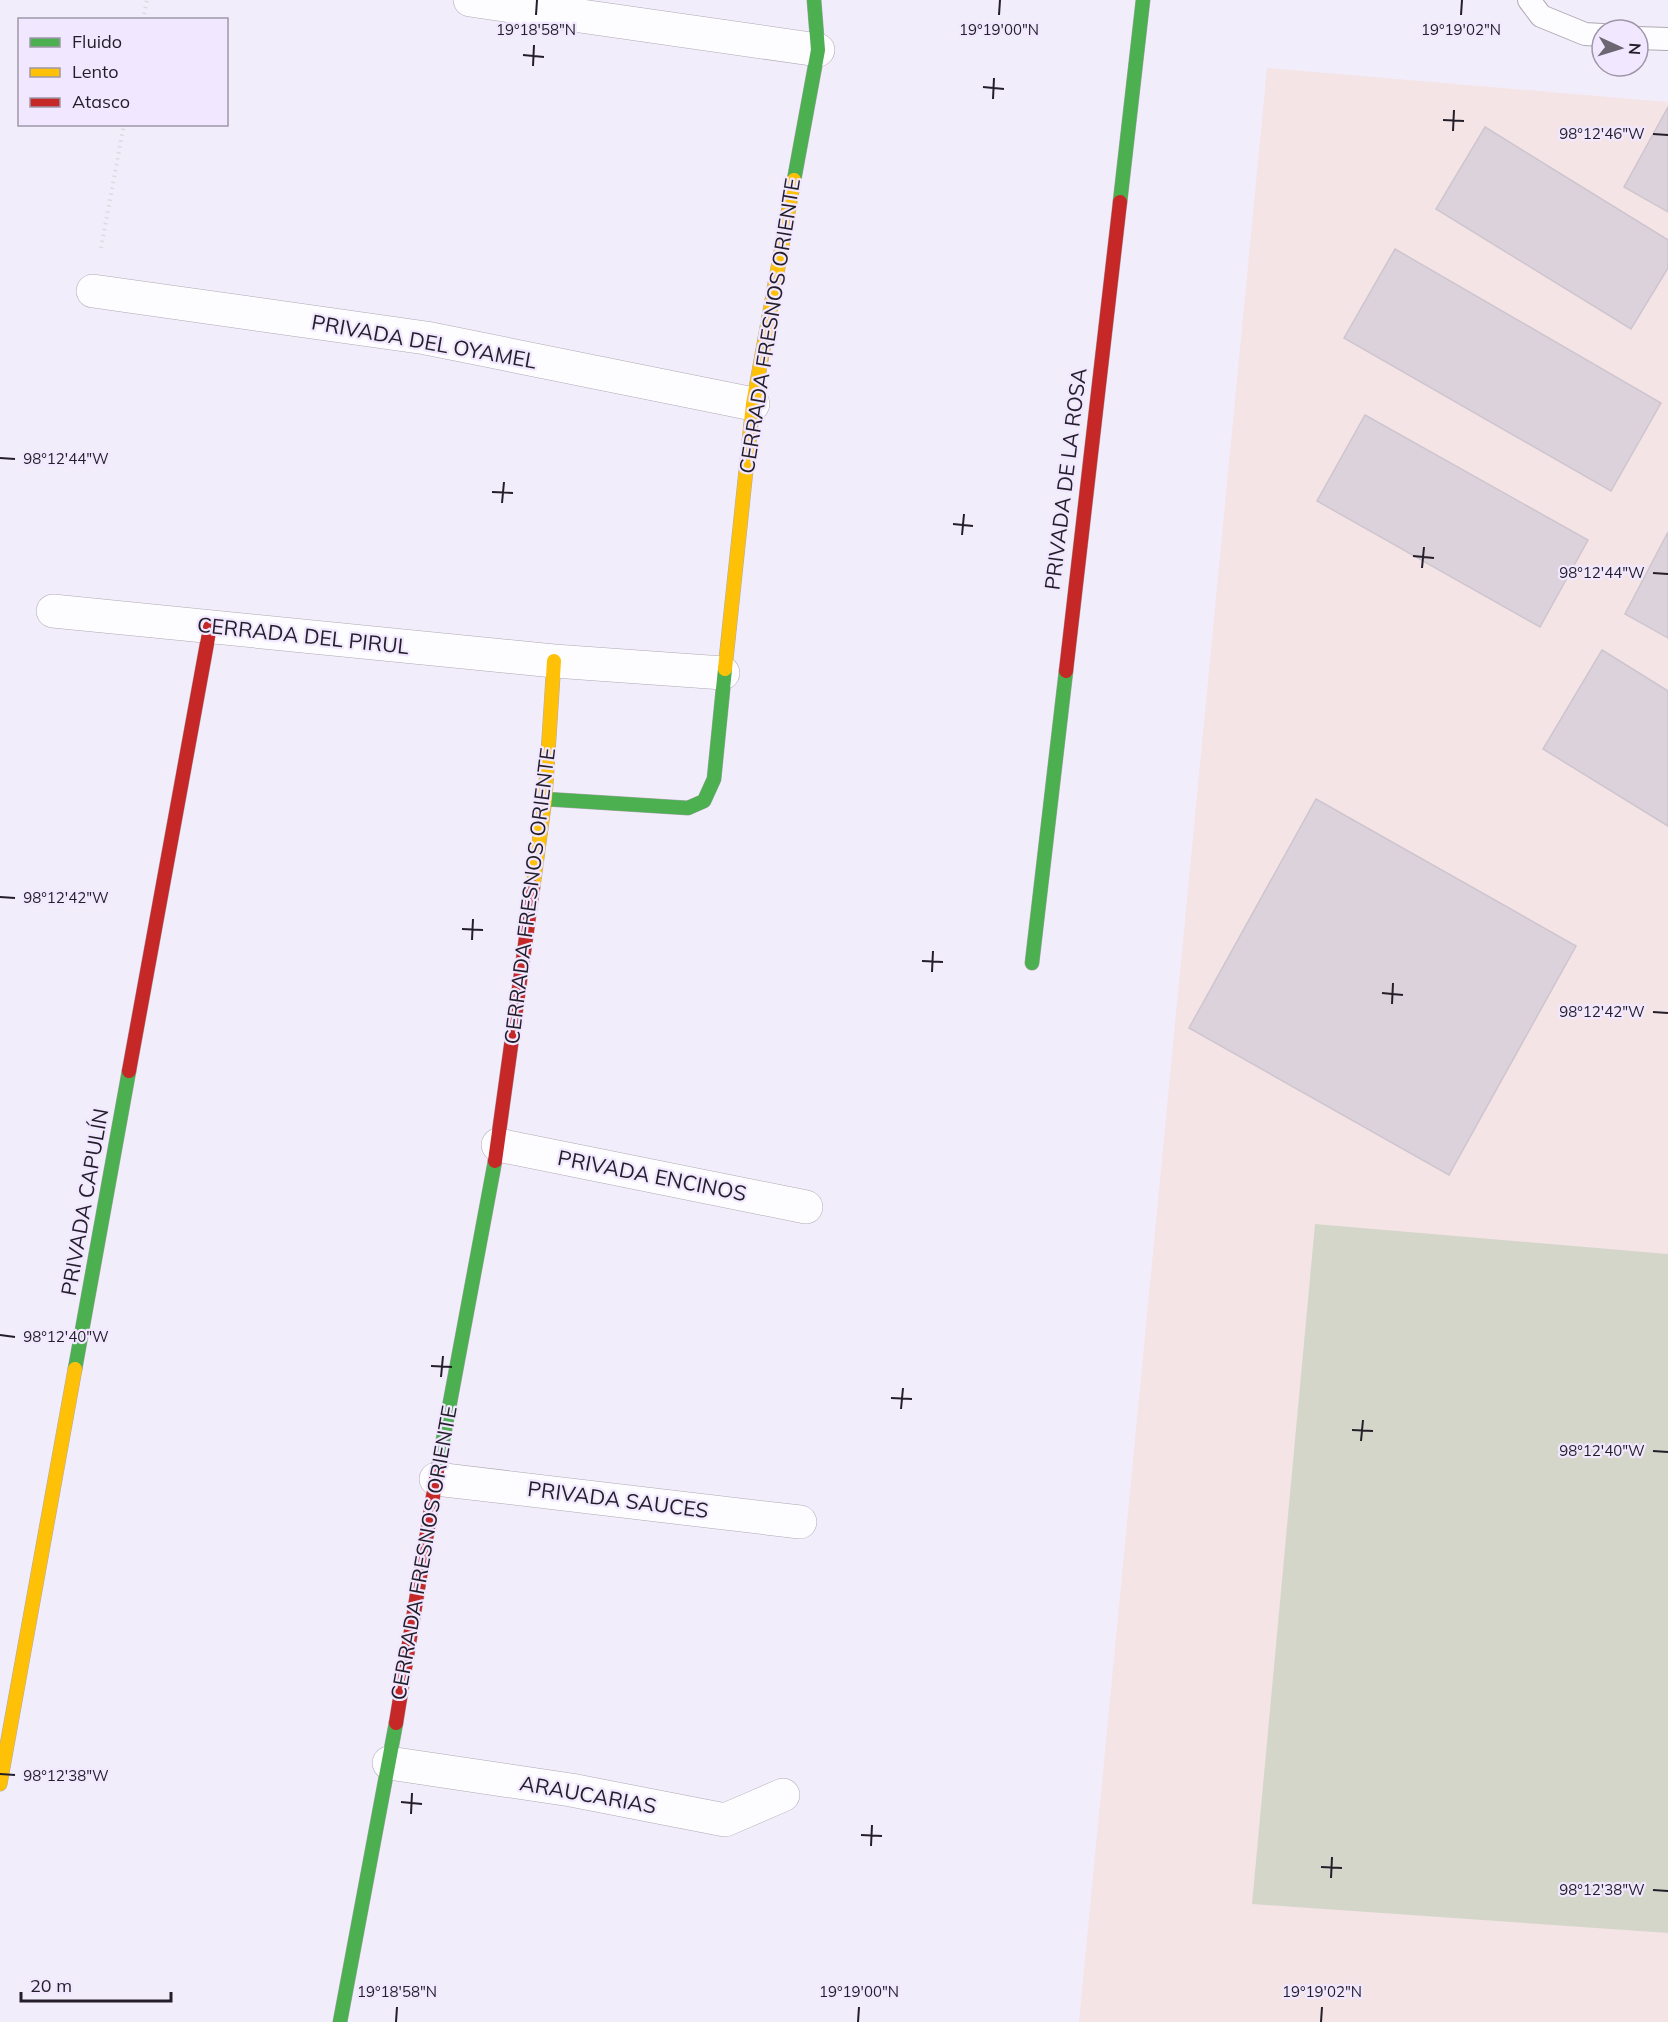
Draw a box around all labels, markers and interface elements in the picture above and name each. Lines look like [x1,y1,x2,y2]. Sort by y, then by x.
legend [18,18,228,126]
north arrow [1590,18,1650,78]
text: 19°18'58"N [496,20,576,39]
text: 19°19'00"N [959,20,1039,39]
text: 19°19'02"N [1421,20,1501,39]
text: Fluido [72,30,122,53]
text: N [1625,42,1645,56]
text: Lento [72,60,119,83]
text: Atasco [72,90,130,113]
text: 98°12'46"W [1559,124,1645,143]
street label: CERRADA FRESNOS ORIENTE [733,176,805,475]
street label: PRIVADA DEL OYAMEL [310,308,539,374]
street label: PRIVADA DE LA ROSA [1038,366,1092,591]
text: 98°12'44"W [23,449,109,468]
text: 98°12'44"W [1559,563,1645,582]
street label: CERRADA DEL PIRUL [196,611,411,659]
street label: CERRADA FRESNOS ORIENTE [498,746,560,1046]
text: 98°12'42"W [23,888,109,907]
text: 98°12'42"W [1559,1002,1645,1021]
street label: PRIVADA CAPULÍN [55,1106,113,1298]
street label: PRIVADA ENCINOS [556,1144,749,1206]
text: 98°12'40"W [23,1327,109,1346]
street label: CERRADA FRESNOS ORIENTE [384,1404,462,1702]
text: 98°12'40"W [1559,1441,1645,1460]
street label: PRIVADA SAUCES [526,1475,710,1523]
text: 98°12'38"W [23,1766,109,1785]
street label: ARAUCARIAS [518,1769,658,1819]
text: 98°12'38"W [1559,1880,1645,1899]
scale bar [21,1965,171,2003]
text: 20 m [30,1974,72,1997]
text: 19°18'58"N [357,1982,437,2001]
text: 19°19'00"N [819,1982,899,2001]
text: 19°19'02"N [1282,1982,1362,2001]

